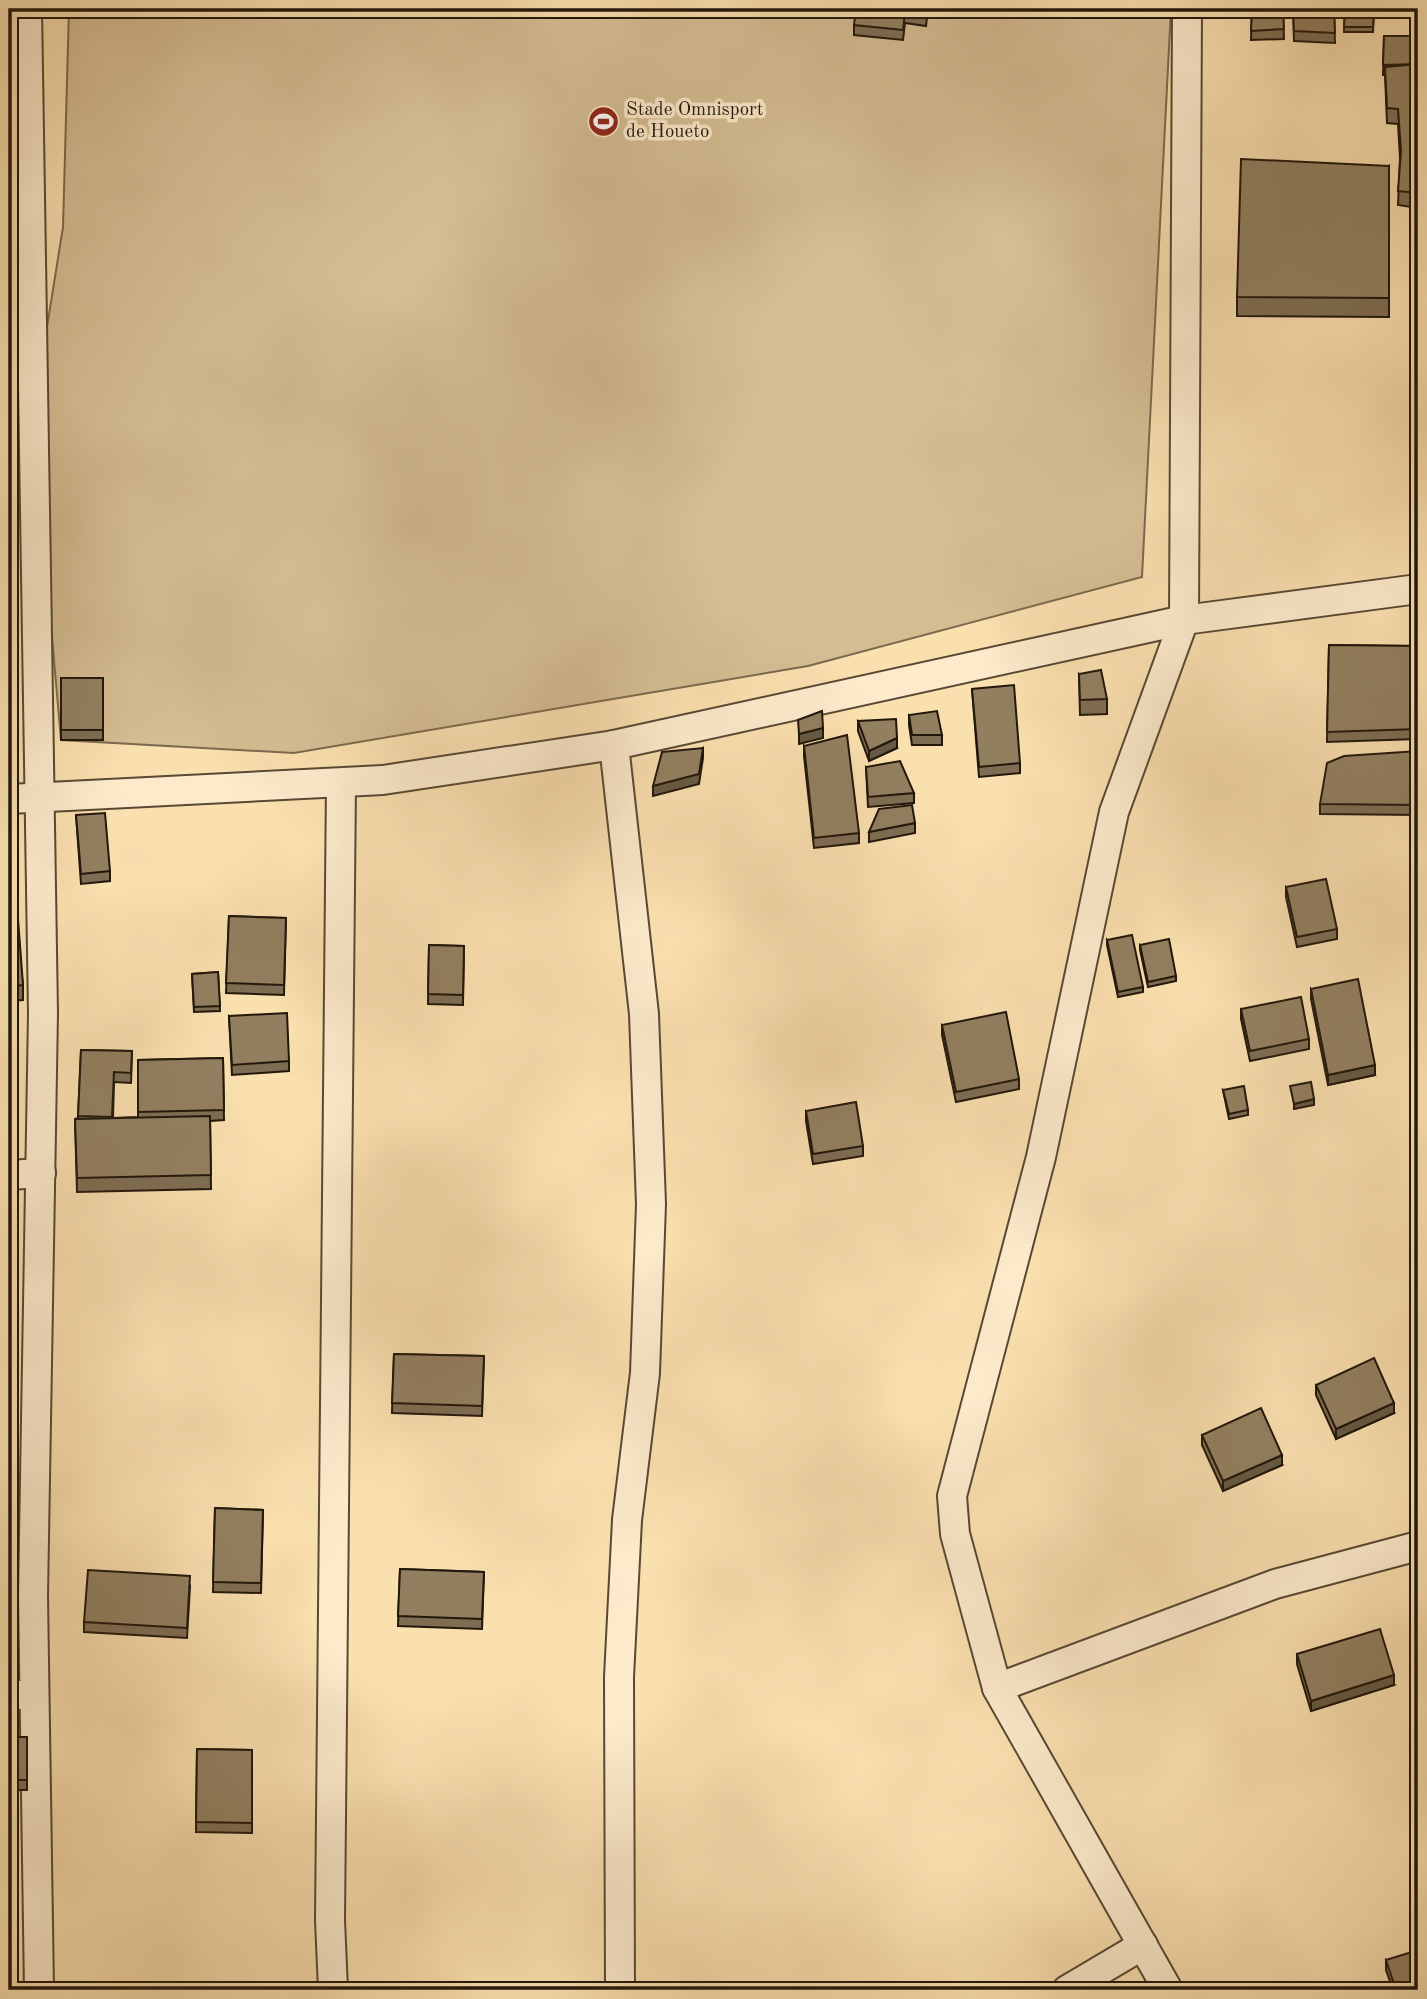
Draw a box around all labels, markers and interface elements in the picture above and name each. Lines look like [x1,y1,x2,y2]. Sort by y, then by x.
place label: Stade Omnisport de Houeto [626,101,764,142]
sports icon: Stade Omnisport de Houeto [586,104,620,138]

